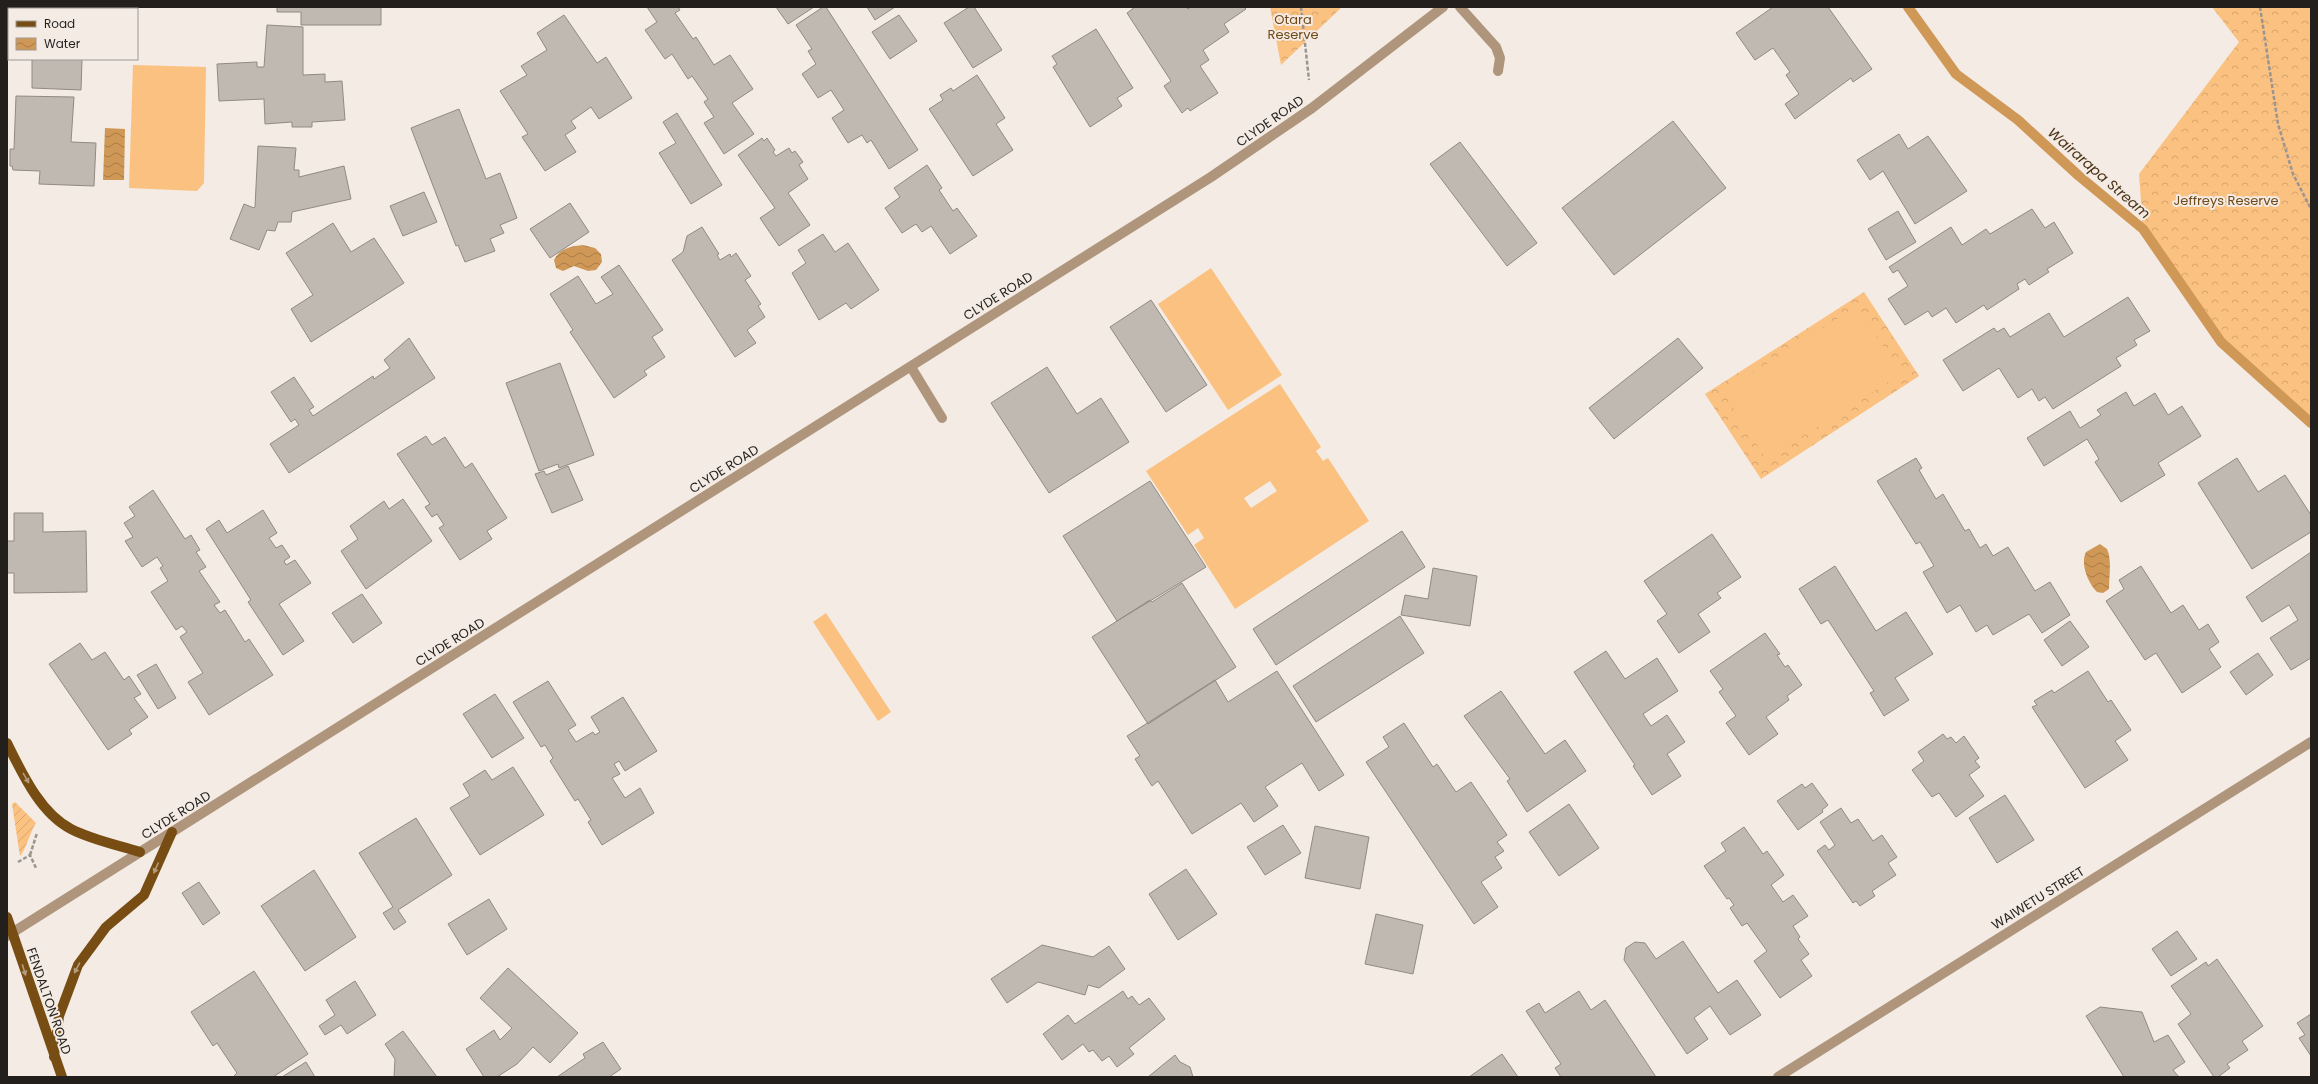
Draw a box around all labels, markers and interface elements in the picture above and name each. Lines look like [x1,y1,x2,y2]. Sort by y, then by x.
legend [8,8,138,60]
park label: Otara Reserve [1267,10,1319,44]
text: Road [44,15,75,32]
text: Water [44,35,81,52]
street label: CLYDE ROAD [1232,91,1308,151]
water label: Wairarapa Stream [2043,123,2155,223]
park label: Jeffreys Reserve [2173,191,2279,210]
street label: CLYDE ROAD [960,267,1036,325]
street label: CLYDE ROAD [686,440,762,498]
street label: CLYDE ROAD [412,613,488,671]
one-way arrow [22,772,29,784]
street label: CLYDE ROAD [138,786,214,844]
one-way arrow [153,862,159,874]
street label: WAIWETU STREET [1988,862,2088,934]
street label: FENDALTON ROAD [22,945,76,1057]
one-way arrow [74,962,80,974]
one-way arrow [21,964,27,976]

